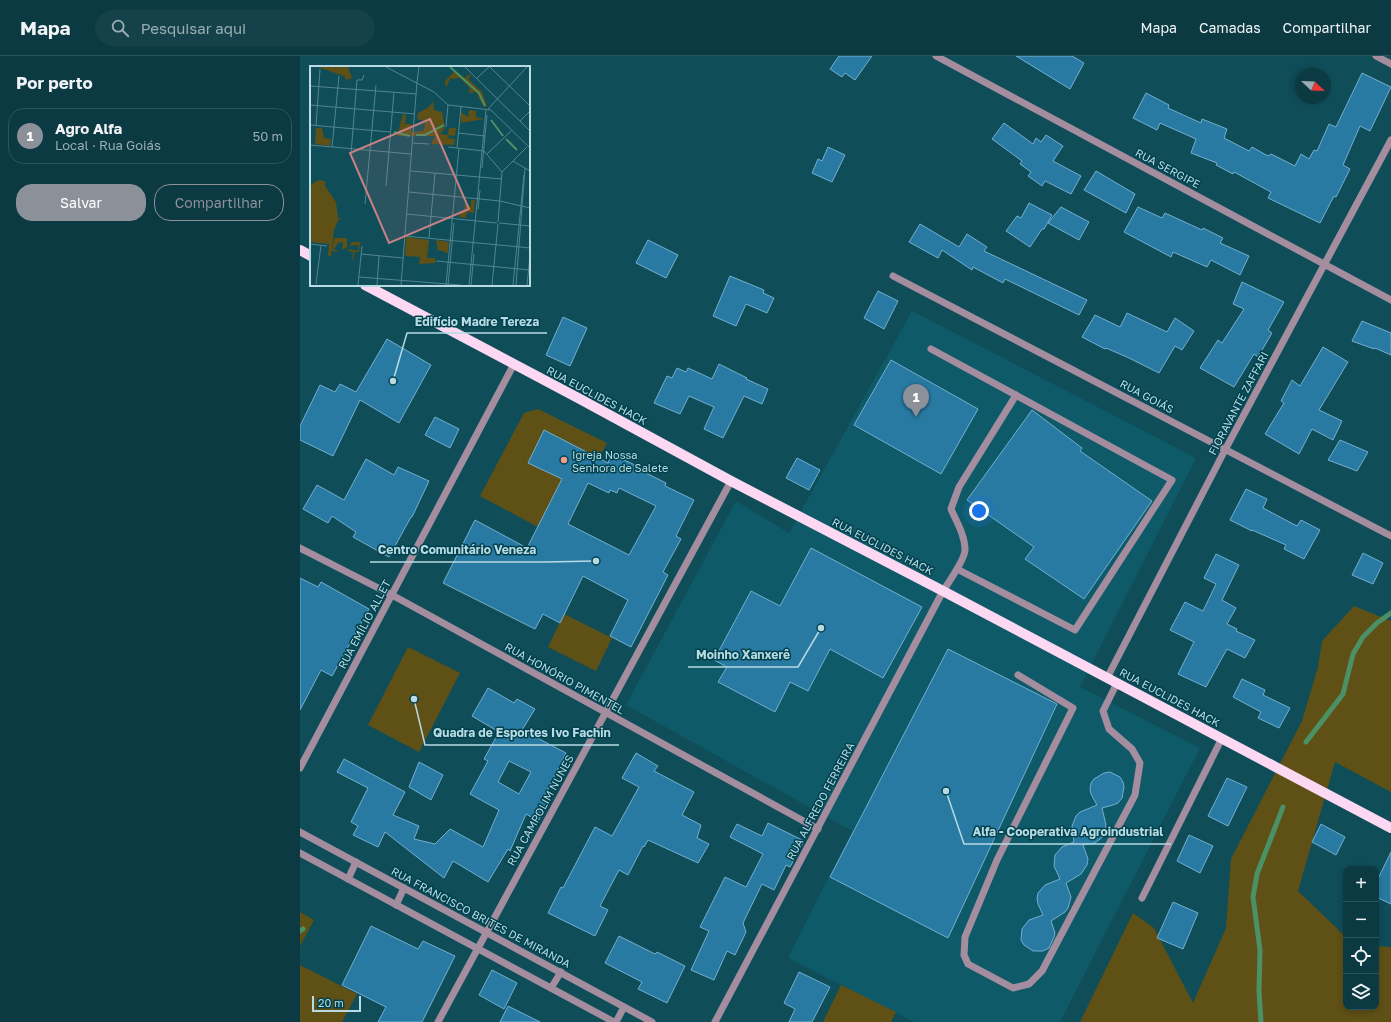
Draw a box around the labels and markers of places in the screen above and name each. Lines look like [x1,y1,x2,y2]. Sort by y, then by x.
callout: Edifício Madre Tereza [407,309,547,333]
pin: 1 [903,384,929,417]
place label: Igreja Nossa Senhora de Salete [572,448,668,474]
marker: Igreja Nossa Senhora de Salete [559,455,569,465]
callout: Centro Comunitário Veneza [370,538,545,562]
callout: Moinho Xanxerê [688,643,798,667]
callout: Quadra de Esportes Ivo Fachin [425,721,619,745]
callout: Alfa - Cooperativa Agroindustrial [964,820,1171,844]

